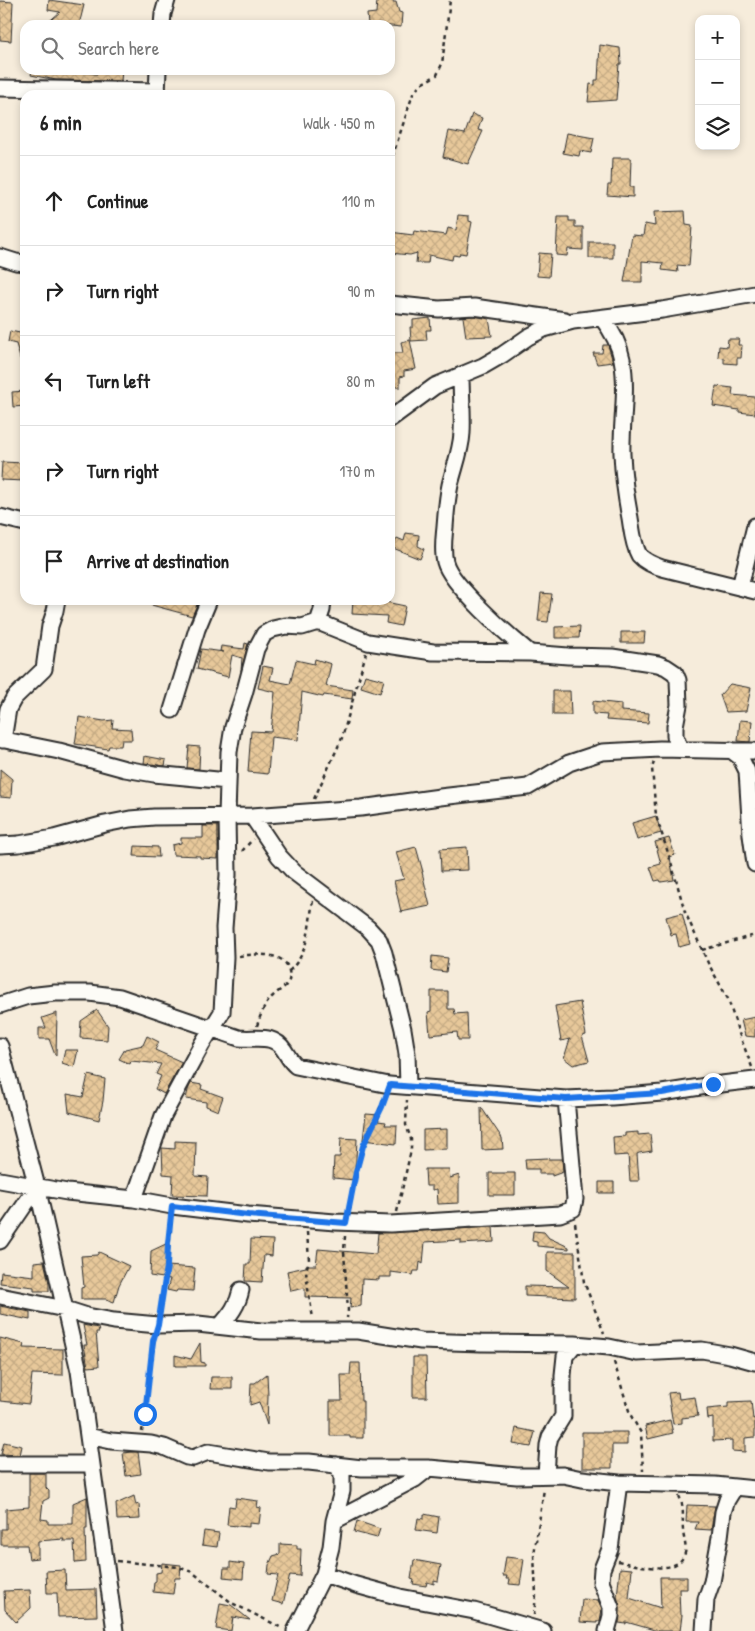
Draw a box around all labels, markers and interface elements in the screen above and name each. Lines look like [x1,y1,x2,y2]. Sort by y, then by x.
map controls [695,15,740,150]
button: + [695,15,740,60]
search box [20,20,395,75]
icon: search [38,34,66,62]
text: Search here [78,35,159,61]
button: − [695,60,740,105]
button: layers [695,105,740,150]
text: 6 min [40,108,82,137]
text: Walk · 450 m [303,112,375,134]
icon: ahead [40,187,68,215]
text: Continue [87,188,148,214]
text: 110 m [342,190,375,212]
icon: right [40,277,68,305]
text: Turn right [87,278,158,304]
text: 90 m [347,280,375,302]
icon: left [40,367,68,395]
text: Turn left [87,368,150,394]
text: 80 m [346,370,375,392]
icon: right [40,457,68,485]
text: Turn right [87,458,158,484]
text: 170 m [340,460,375,482]
icon: arrive [40,547,68,575]
text: Arrive at destination [87,548,229,574]
route end [702,1073,725,1096]
route start [134,1403,157,1426]

